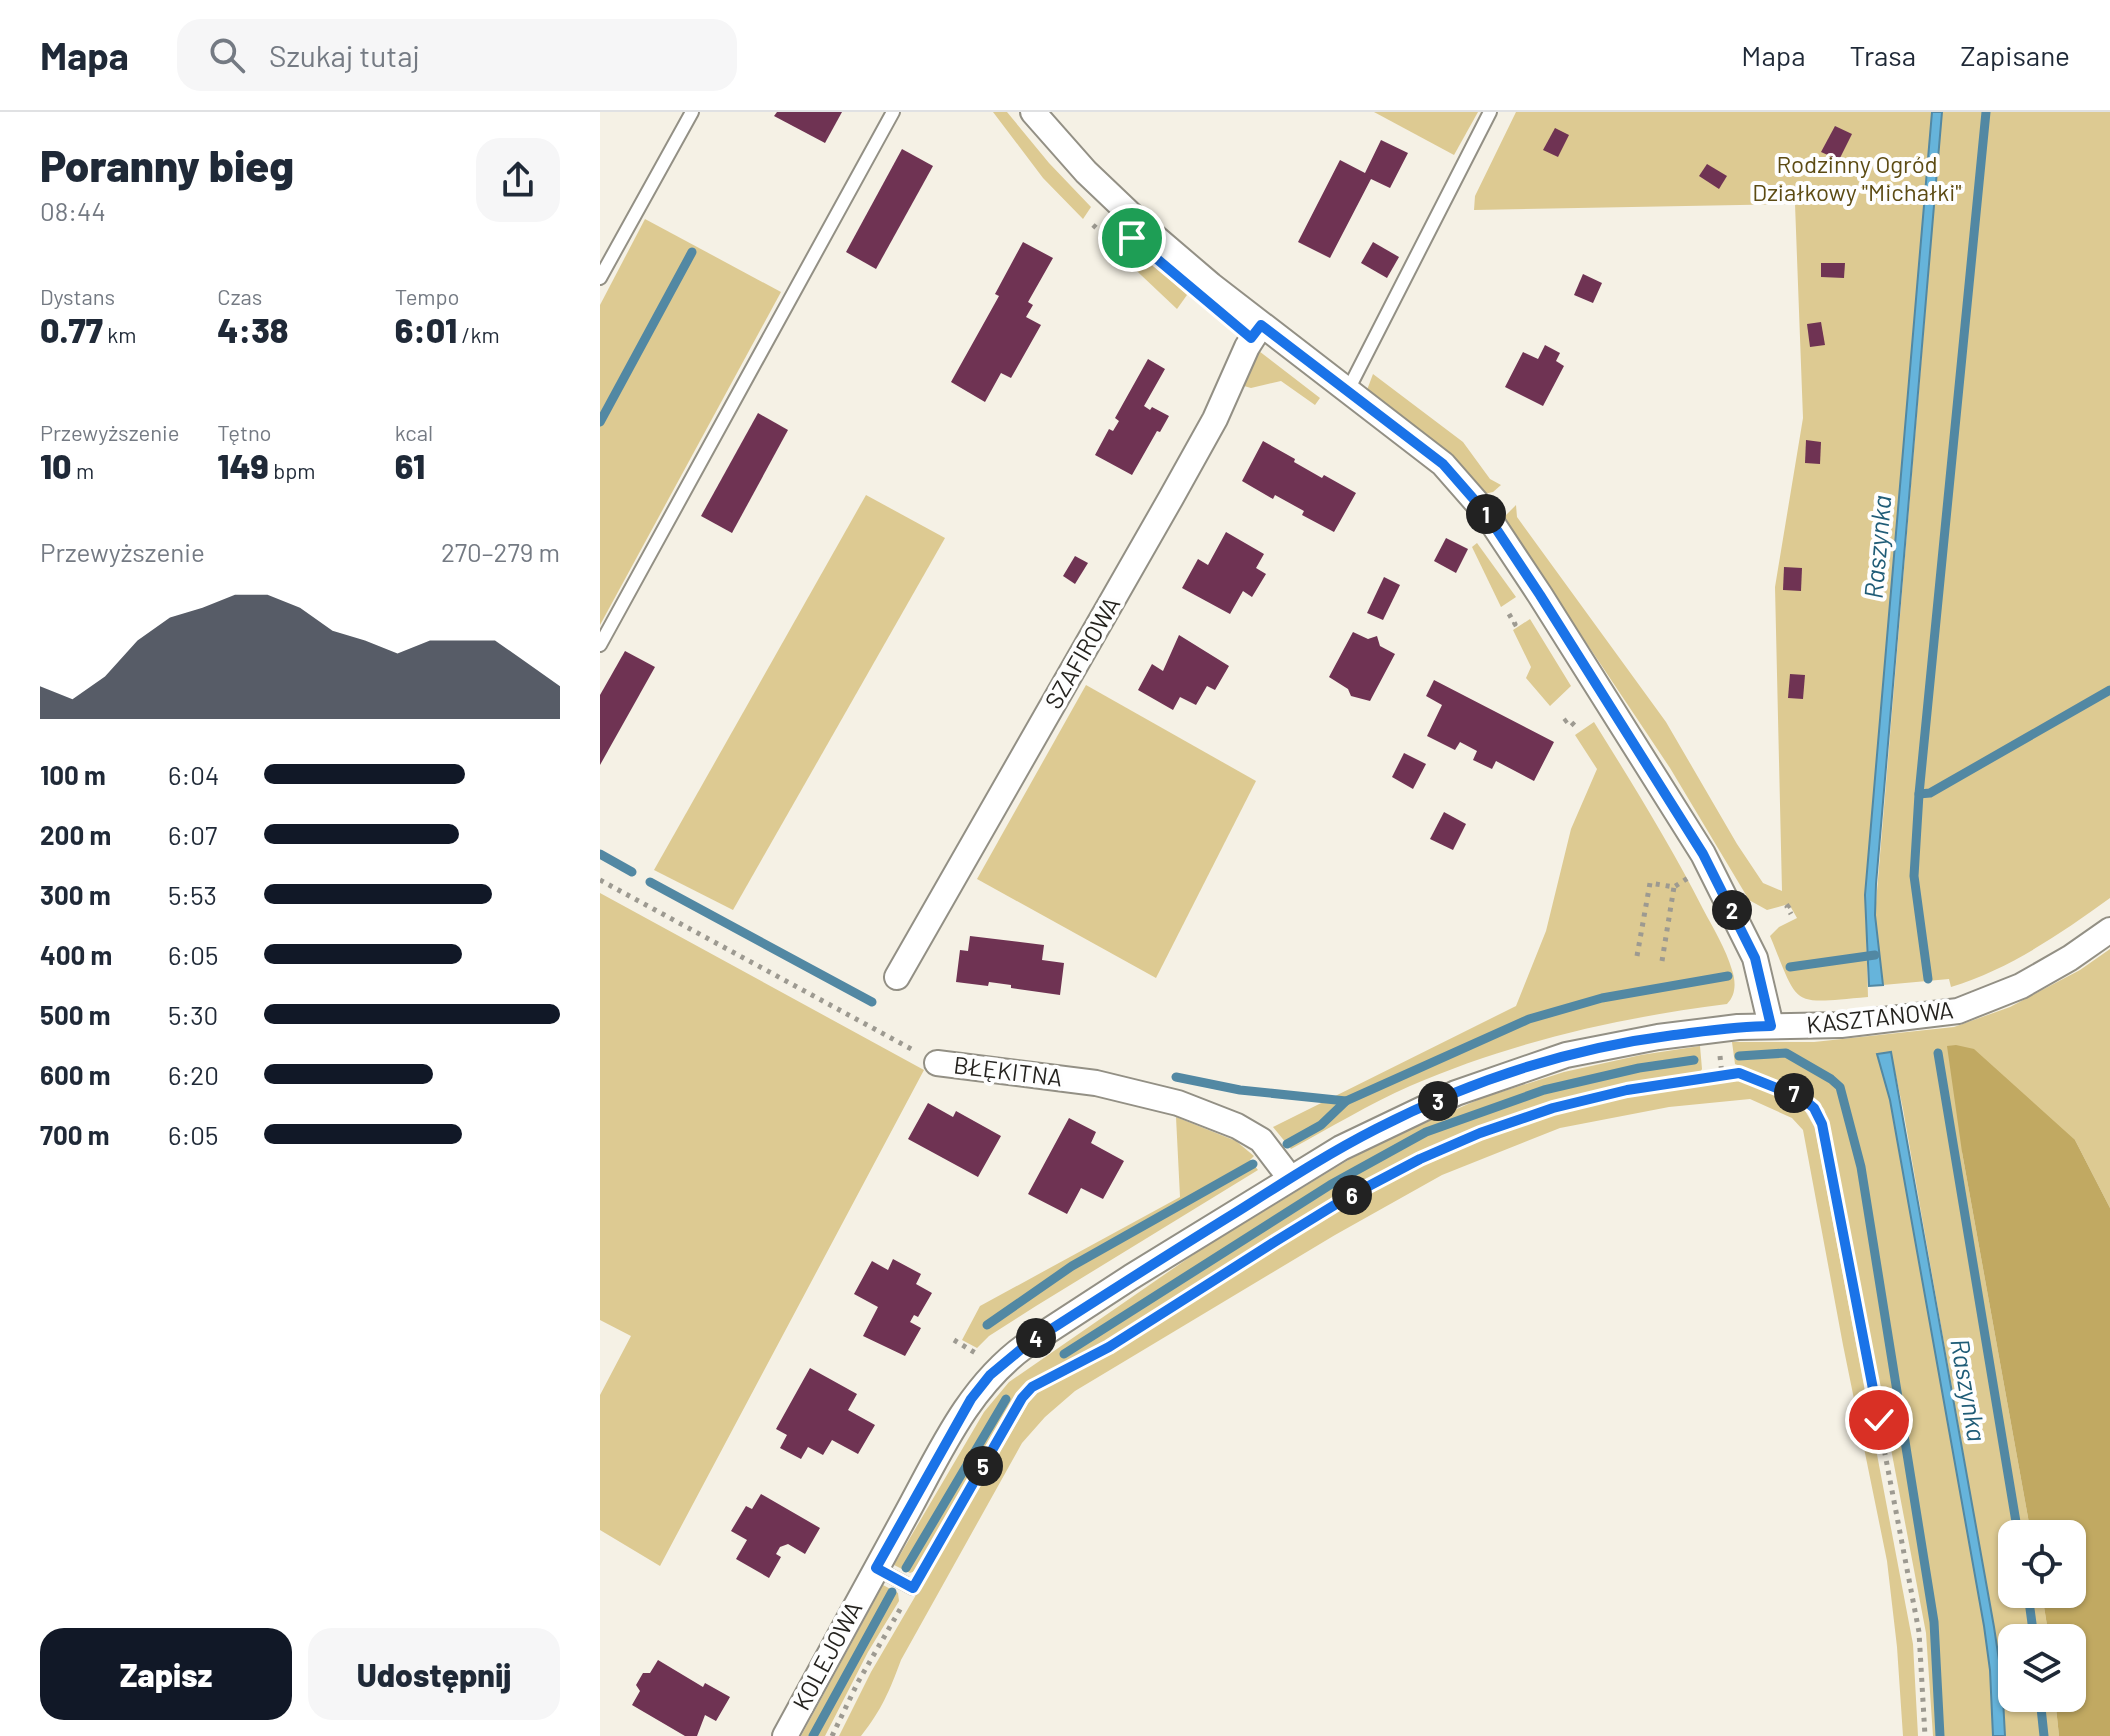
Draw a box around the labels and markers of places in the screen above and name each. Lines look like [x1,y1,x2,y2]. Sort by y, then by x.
pin [1098,204,1166,272]
pin: 1 [1466,494,1506,534]
pin: 2 [1712,890,1752,930]
pin: 7 [1774,1073,1814,1113]
pin: 3 [1418,1081,1458,1121]
pin: 6 [1332,1175,1372,1215]
pin: 4 [1016,1318,1056,1358]
pin [1845,1386,1913,1454]
pin: 5 [963,1446,1003,1486]

